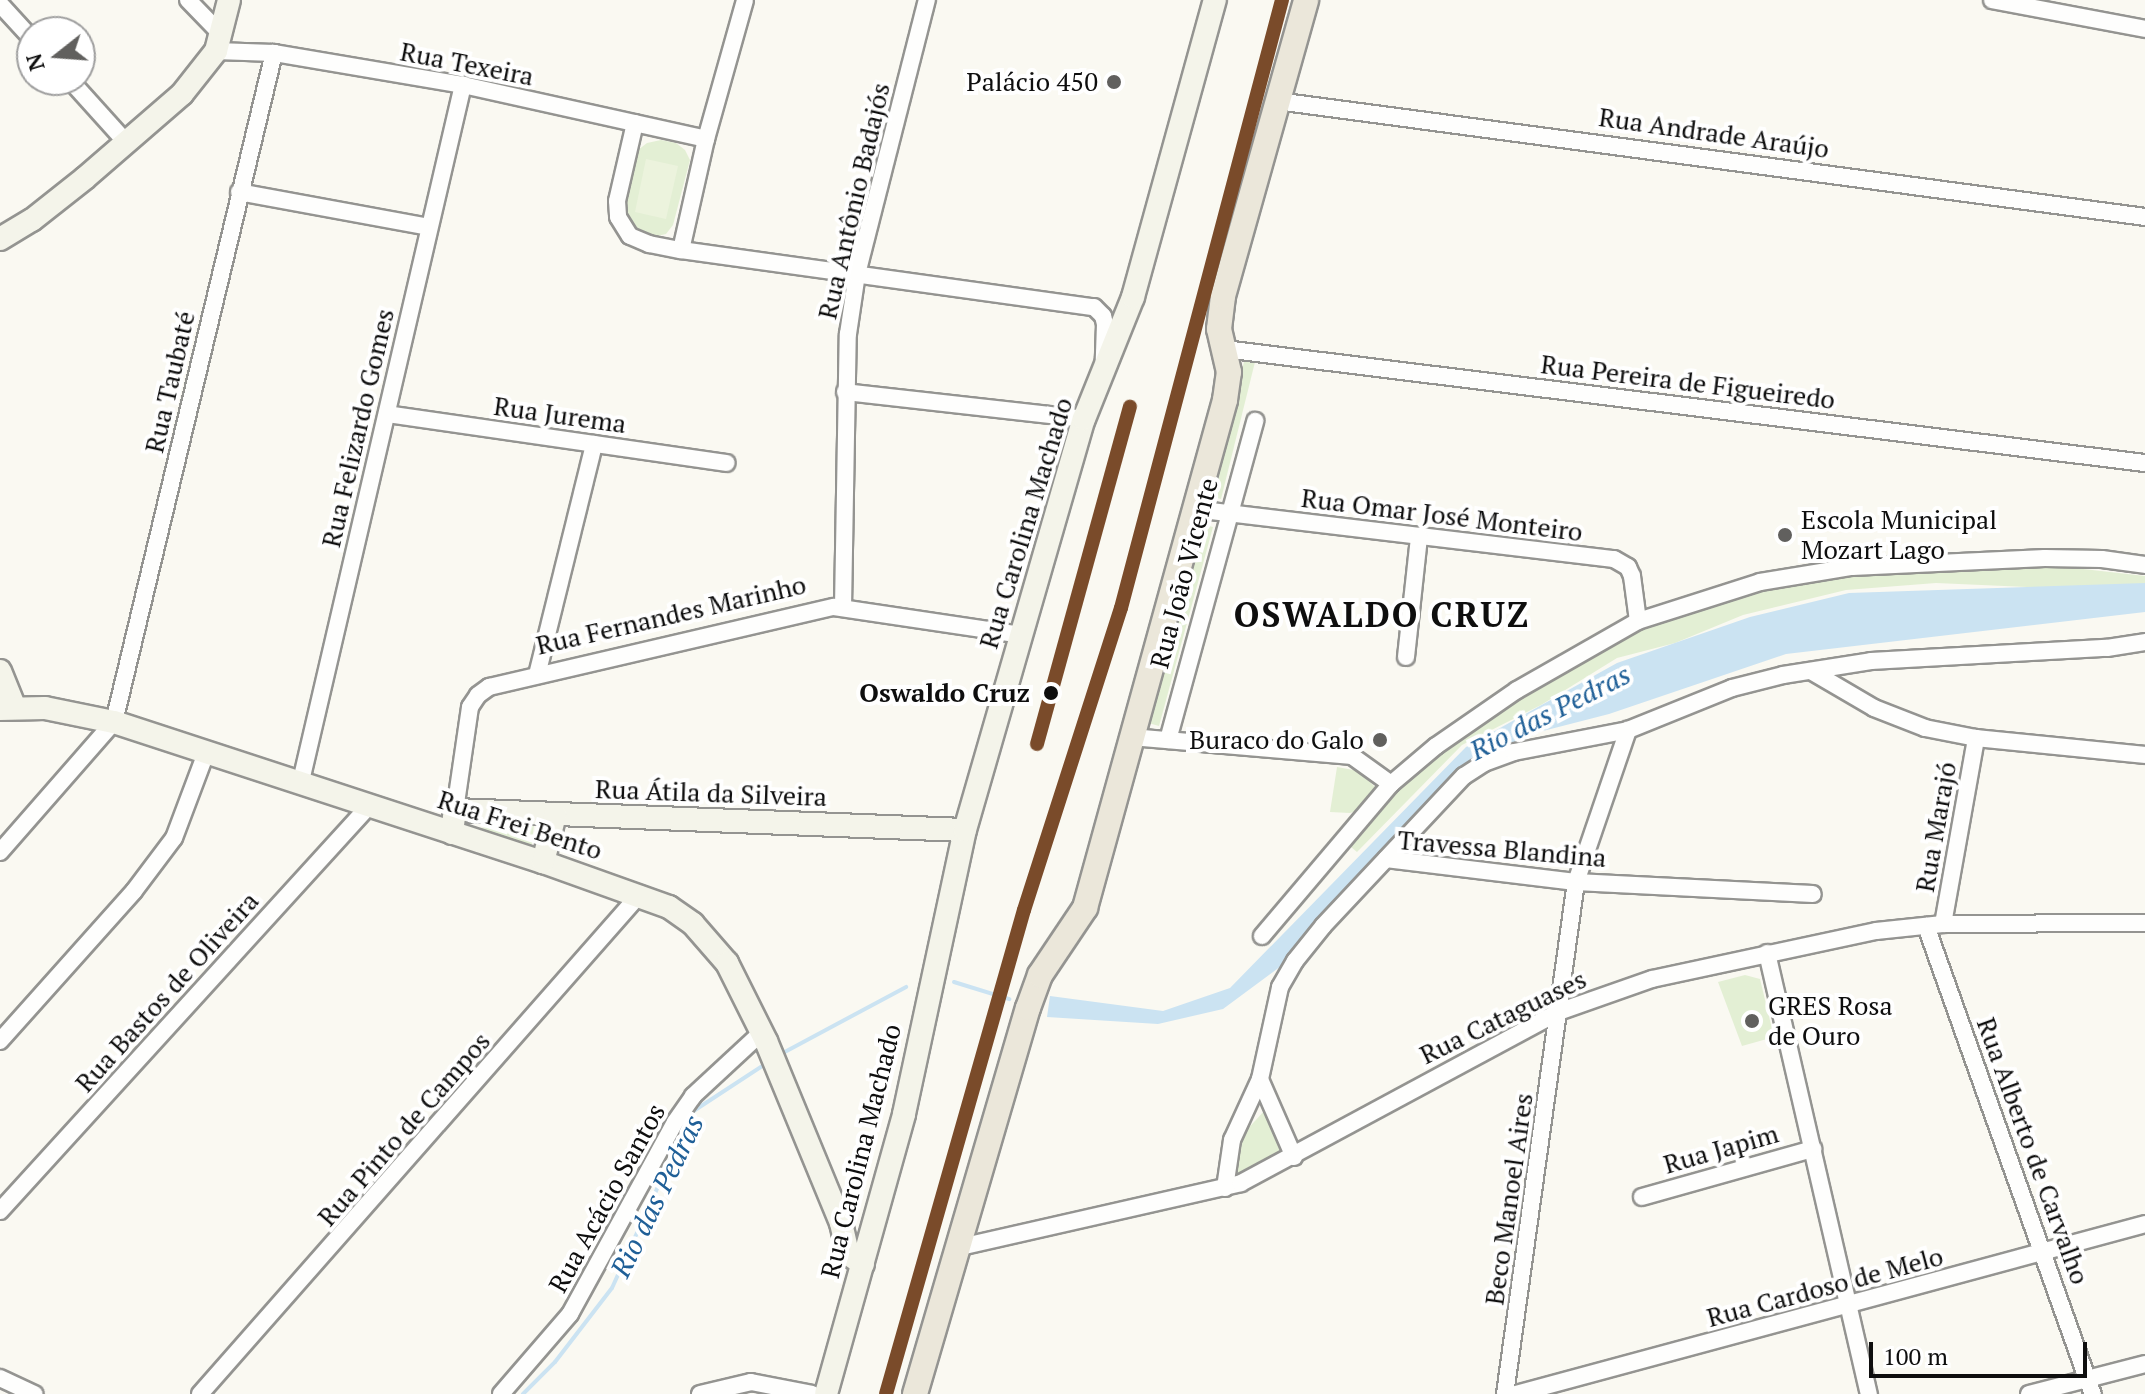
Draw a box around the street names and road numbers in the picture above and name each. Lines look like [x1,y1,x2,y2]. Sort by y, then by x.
street label: Rua Texeira [398,36,536,92]
street label: Rua Antônio Badajós [812,80,896,322]
street label: Rua Andrade Araújo [1596,101,1832,165]
street label: Rua Felizardo Gomes [315,306,401,550]
street label: Rua Taubaté [139,308,201,456]
street label: Rua Pereira de Figueiredo [1539,348,1837,416]
street label: Rua Jurema [492,390,628,440]
street label: Rua Carolina Machado [973,394,1079,652]
street label: Rua João Vicente [1144,474,1224,672]
street label: Rua Omar José Monteiro [1300,482,1584,548]
street label: Rua Fernandes Marinho [533,569,809,661]
street label: Rua Marajó [1909,759,1963,895]
street label: Rua Átila da Silveira [594,773,828,813]
street label: Rua Frei Bento [434,784,606,866]
street label: Travessa Blandina [1396,824,1608,874]
street label: Rua Bastos de Oliveira [69,886,265,1098]
street label: Rua Cataguases [1415,963,1591,1071]
street label: Rua Alberto de Carvalho [1970,1013,2096,1289]
street label: Rua Carolina Machado [814,1021,908,1281]
street label: Rua Pinto de Campos [311,1026,497,1232]
street label: Beco Manoel Aires [1479,1091,1539,1307]
street label: Rua Acácio Santos [542,1098,672,1298]
street label: Rua Japim [1660,1118,1782,1180]
street label: Rua Cardoso de Melo [1704,1240,1946,1334]

